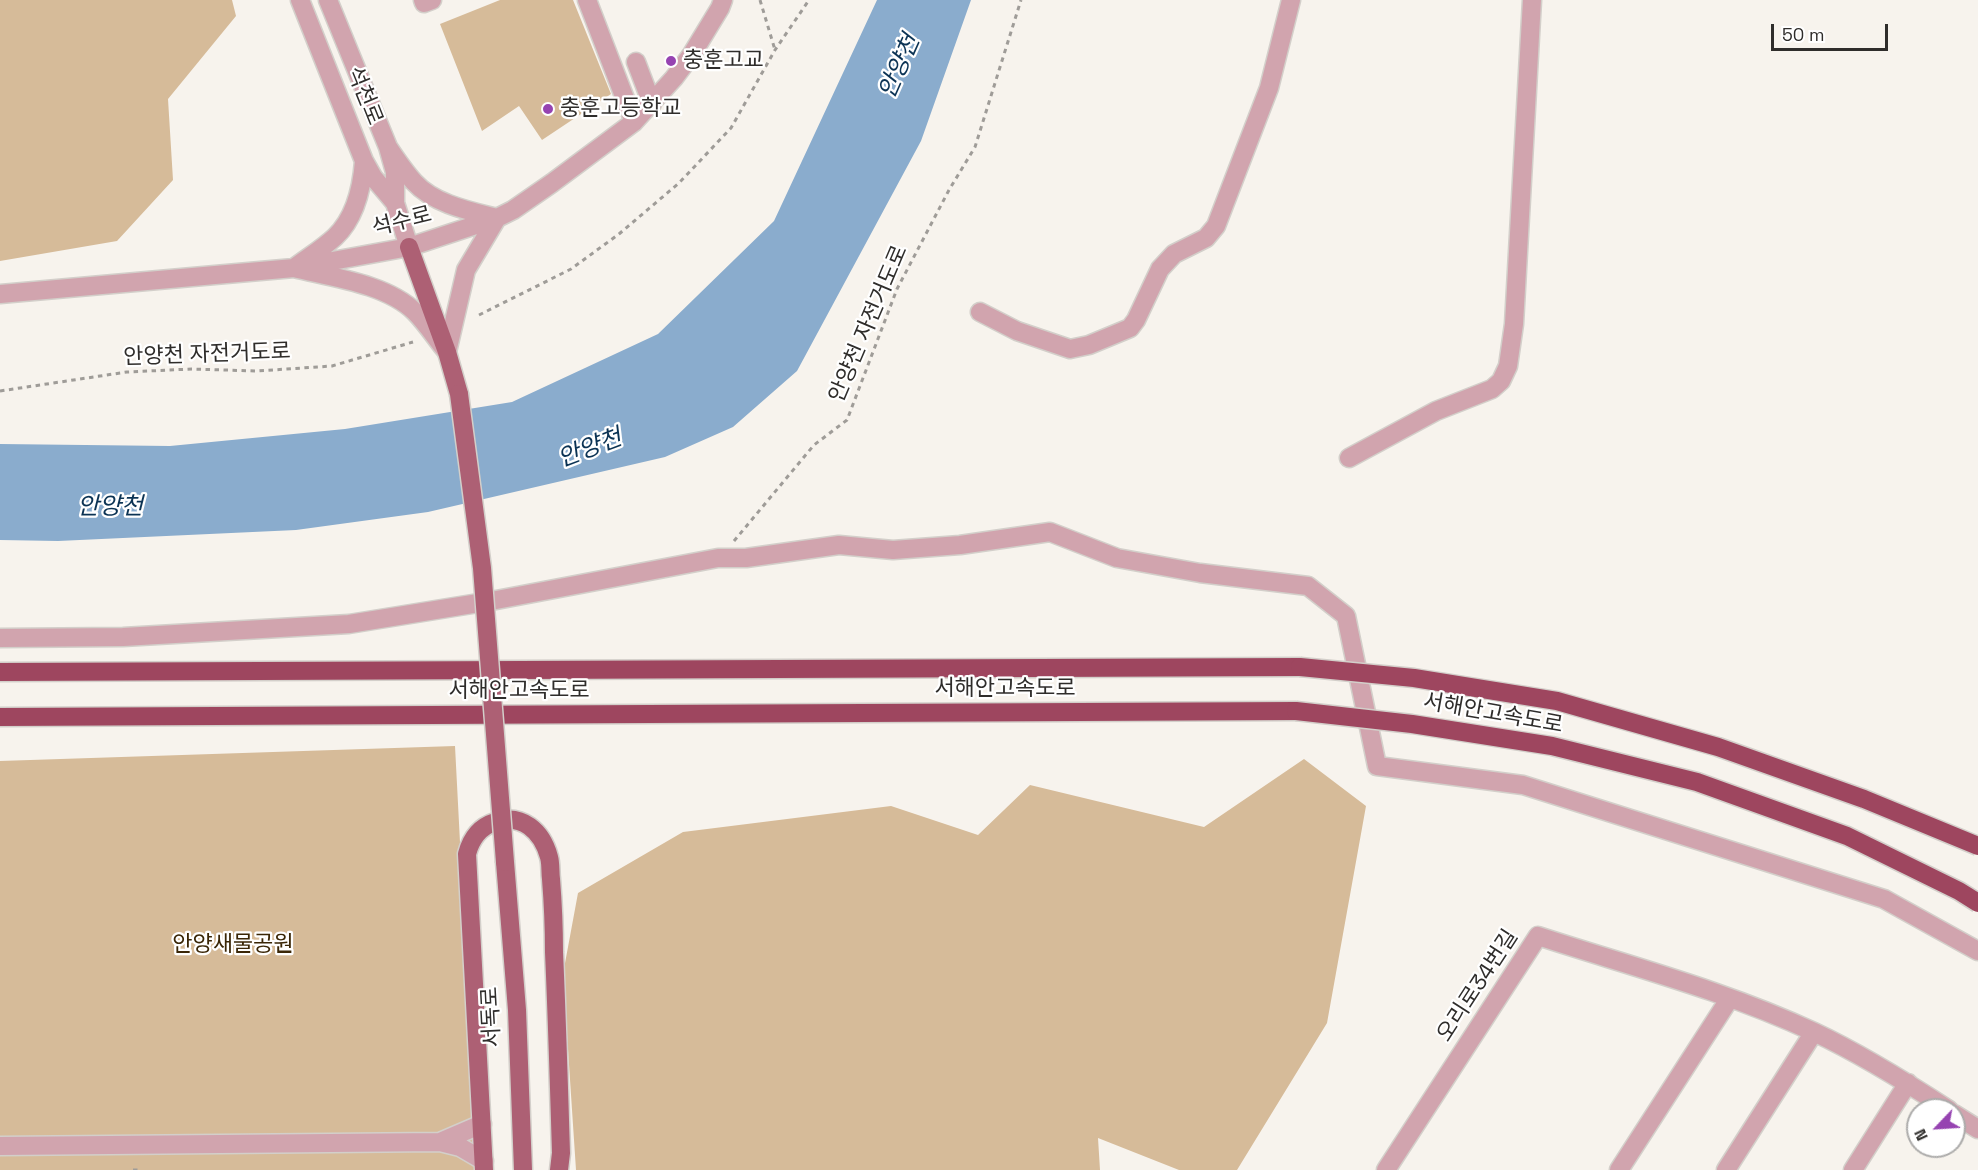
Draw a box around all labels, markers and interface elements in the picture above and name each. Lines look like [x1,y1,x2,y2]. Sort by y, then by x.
scale bar [1774,12,1891,50]
text: 50 m [1782,23,1824,46]
water label: 안양천 [873,31,927,103]
place label: 충훈고교 [683,48,764,74]
marker: 충훈고교 [664,54,678,68]
street label: 석천로 [340,63,388,129]
place label: 충훈고등학교 [560,96,681,122]
marker: 충훈고등학교 [541,102,555,116]
street label: 석수로 [369,202,435,242]
street label: 안양천 자전거도로 [824,242,914,406]
street label: 안양천 자전거도로 [123,339,291,371]
water label: 안양천 [554,424,626,474]
water label: 안양천 [77,493,143,521]
street label: 서해안고속도로 [934,676,1076,702]
street label: 서해안고속도로 [448,678,590,704]
street label: 서해안고속도로 [1421,689,1565,739]
street label: 오리로34번길 [1432,925,1524,1047]
park label: 안양새물공원 [172,932,294,958]
street label: 서독로 [477,986,507,1048]
north arrow [1906,1098,1966,1158]
text: N [1909,1126,1933,1144]

